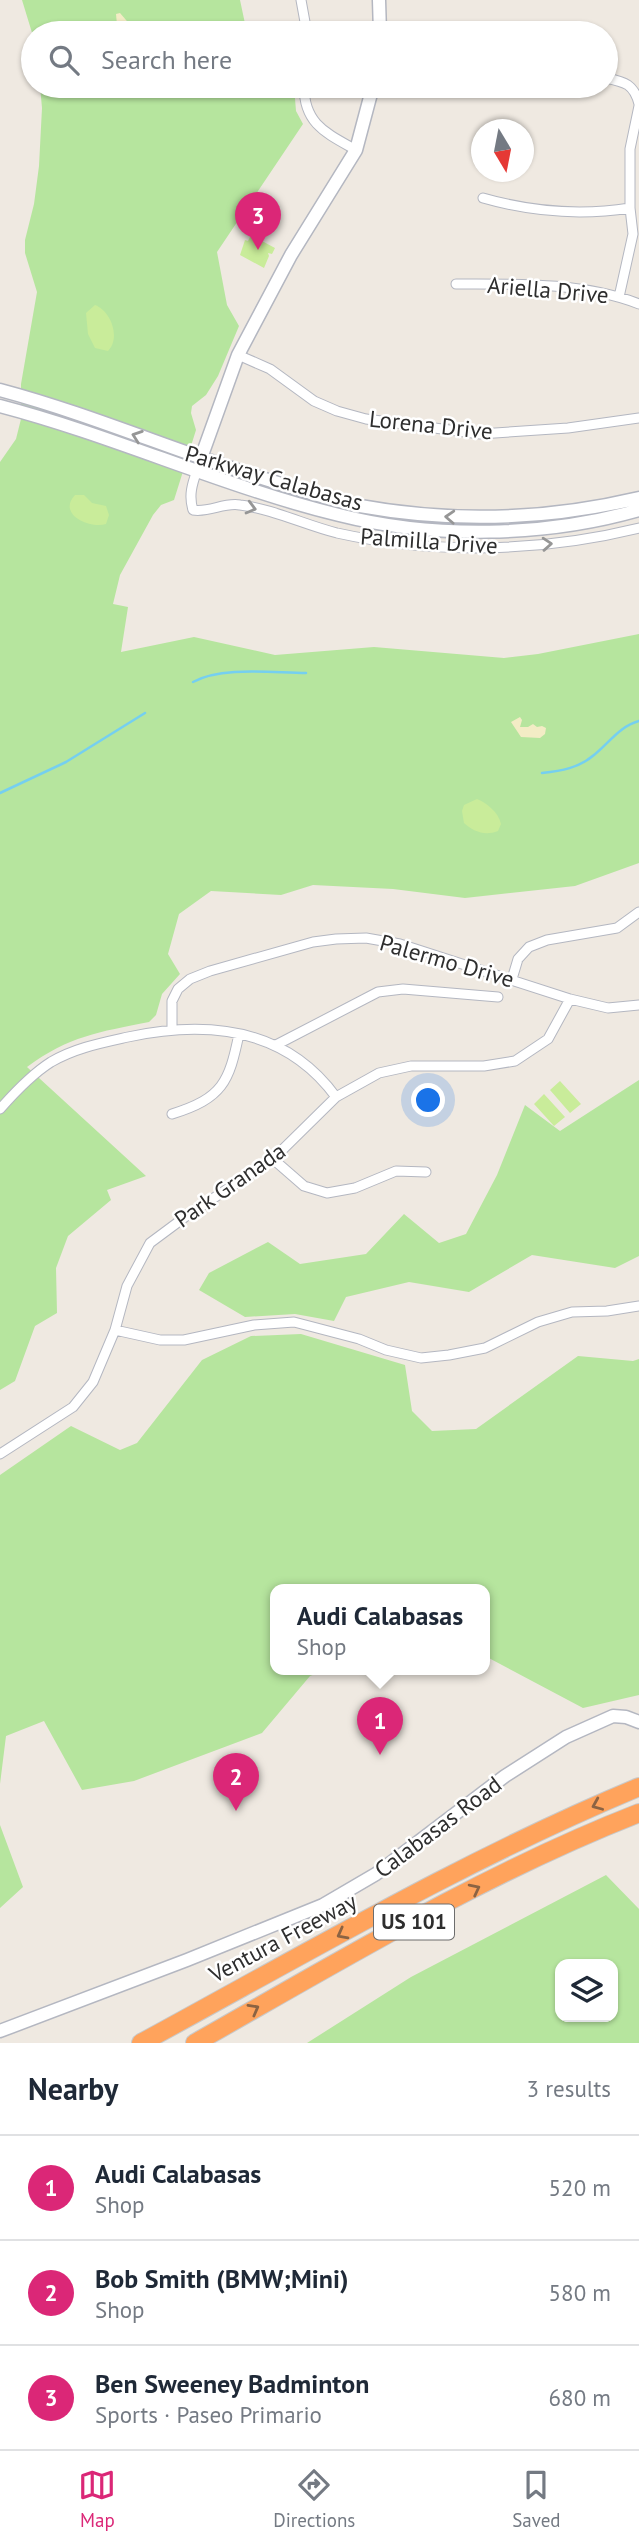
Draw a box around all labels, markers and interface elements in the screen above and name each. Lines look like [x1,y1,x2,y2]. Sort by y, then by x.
search box [21,21,618,98]
icon: search [45,41,83,79]
text: Search here [101,43,232,76]
north arrow [471,119,534,182]
pin: 3 [235,192,281,250]
street label: Ariella Drive [486,270,610,309]
street label: Lorena Drive [368,404,494,445]
one-way arrow [131,430,143,444]
street label: Parkway Calabasas [182,438,366,517]
one-way arrow [244,499,256,514]
one-way arrow [444,509,455,524]
street label: Palmilla Drive [359,521,499,560]
one-way arrow [542,537,553,552]
street label: Palermo Drive [377,928,518,994]
your location [411,1083,445,1117]
street label: Park Granada [169,1136,291,1233]
popup [270,1584,490,1675]
text: Audi Calabasas [297,1599,463,1632]
text: Shop [297,1632,346,1661]
pin: 1 [357,1697,403,1755]
pin: 2 [213,1753,259,1811]
street label: Calabasas Road [368,1769,507,1884]
one-way arrow [591,1797,604,1811]
one-way arrow [468,1883,480,1897]
street label: Ventura Freeway [203,1886,362,1989]
road number: US 101 [374,1904,454,1940]
one-way arrow [336,1926,349,1939]
map controls [555,1959,618,2022]
button: layers [555,1959,618,2022]
one-way arrow [247,2004,259,2017]
text: Nearby [28,2069,118,2108]
text: 3 results [527,2074,611,2103]
text: Audi Calabasas [95,2157,261,2190]
text: 1 [44,2173,58,2202]
text: 520 m [549,2173,611,2202]
text: Shop [95,2190,145,2219]
text: Bob Smith (BMW;Mini) [95,2262,348,2295]
text: 2 [44,2278,58,2307]
text: 580 m [549,2278,611,2307]
text: Shop [95,2295,145,2324]
text: Ben Sweeney Badminton [95,2367,369,2400]
text: 3 [44,2383,58,2412]
text: 680 m [549,2383,611,2412]
text: Sports · Paseo Primario [95,2400,322,2429]
tab: Map [78,2466,116,2532]
tab: Directions [273,2466,355,2532]
tab: Saved [512,2466,561,2532]

